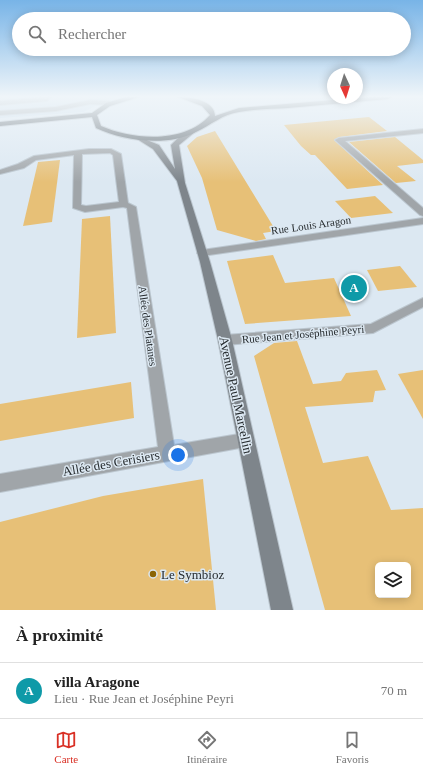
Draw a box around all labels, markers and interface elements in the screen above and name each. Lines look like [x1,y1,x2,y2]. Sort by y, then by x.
search box [12,12,411,56]
icon: search [26,23,48,45]
text: Rechercher [58,26,126,42]
north arrow [327,68,363,104]
street label: Rue Louis Aragon [270,213,352,237]
pin: A [341,273,367,303]
street label: Allée des Platanes [136,285,160,367]
street label: Rue Jean et Joséphine Peyri [241,323,365,345]
street label: Avenue Paul Marcellin [216,335,256,456]
your location [168,445,188,465]
street label: Allée des Cerisiers [61,447,161,479]
map controls [375,562,411,598]
button: layers [375,562,411,598]
place label: Le Symbioz [161,567,224,582]
marker: Le Symbioz [148,569,158,579]
text: À proximité [16,626,103,645]
text: villa Aragone [54,674,139,690]
text: A [24,683,34,698]
text: 70 m [381,683,407,698]
text: Lieu · Rue Jean et Joséphine Peyri [54,691,234,706]
tab: Carte [54,729,78,765]
tab: Itinéraire [187,729,227,765]
tab: Favoris [336,729,369,765]

